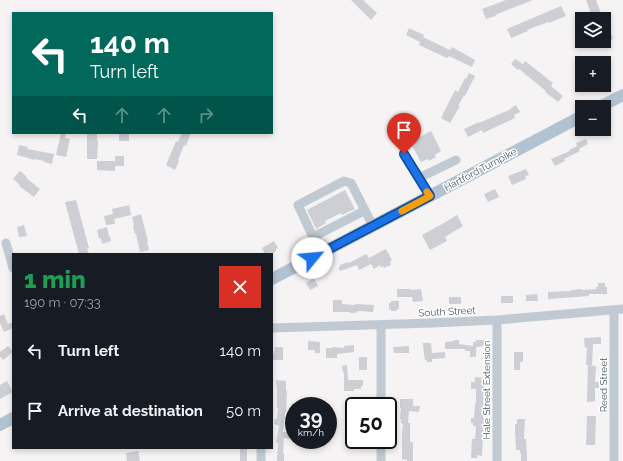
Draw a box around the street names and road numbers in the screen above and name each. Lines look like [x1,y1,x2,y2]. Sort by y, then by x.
street label: Hartford Turnpike [442,146,518,193]
street label: South Street [418,304,477,318]
street label: Hale Street Extension [481,340,492,440]
street label: Reed Street [598,357,609,412]

